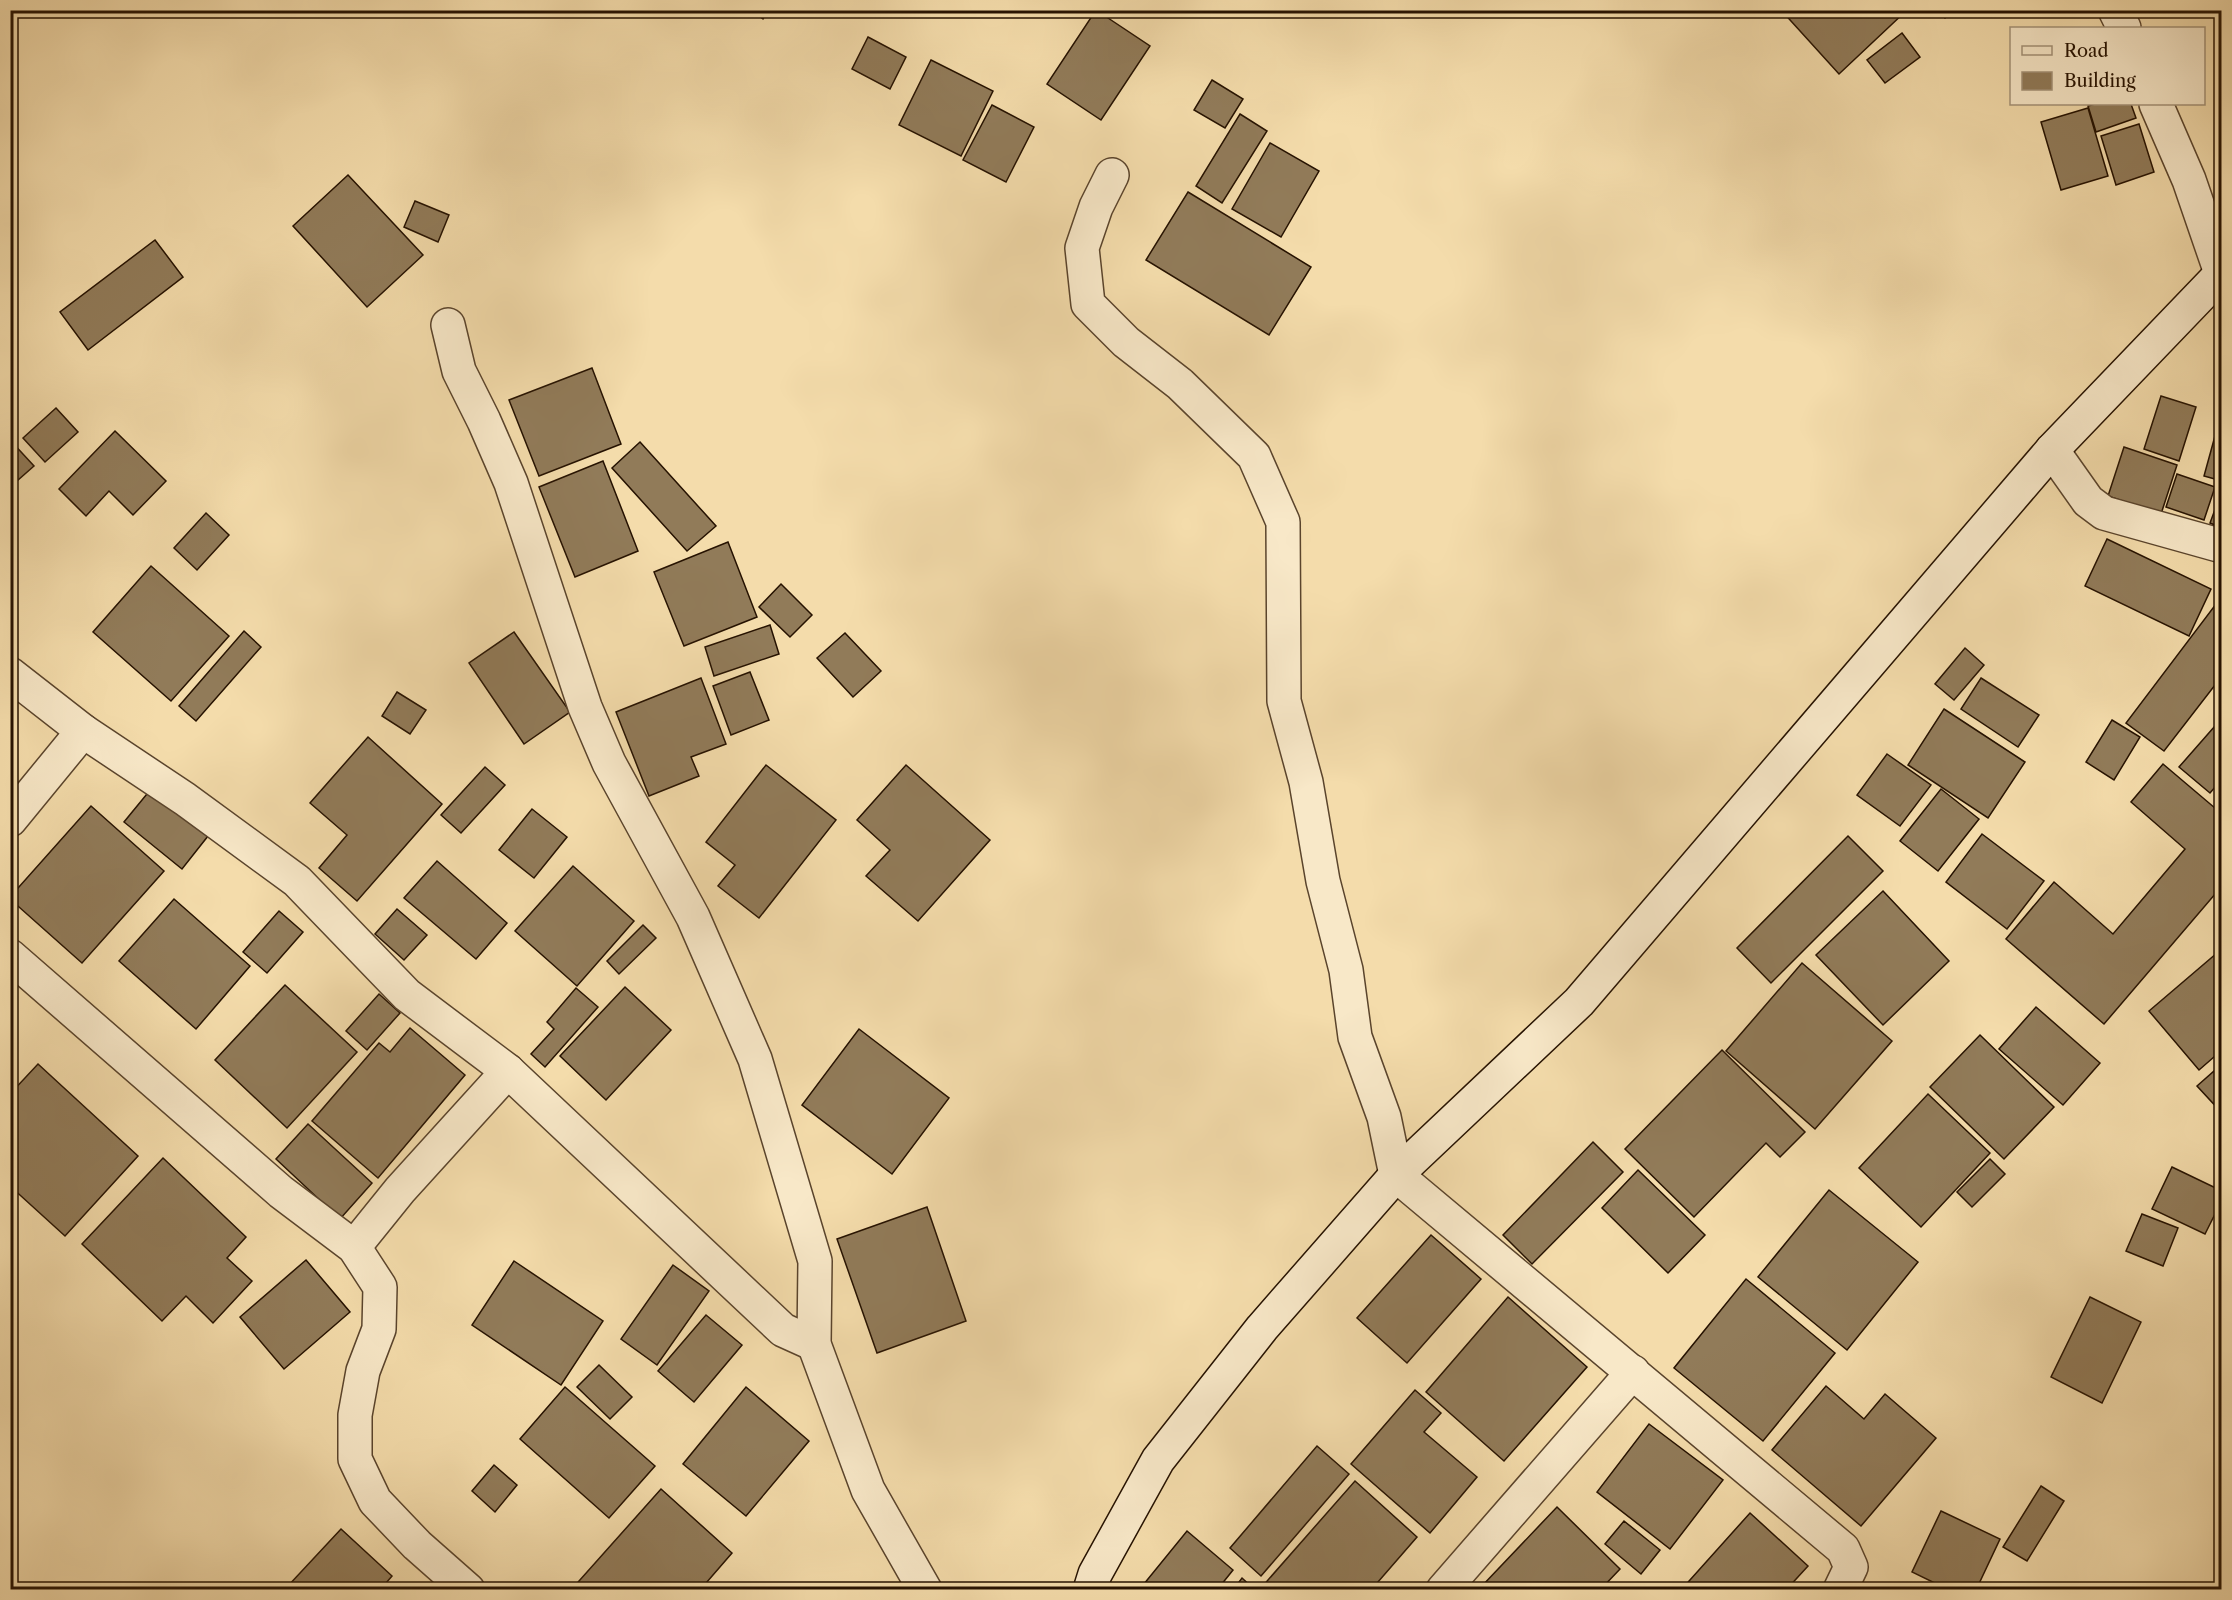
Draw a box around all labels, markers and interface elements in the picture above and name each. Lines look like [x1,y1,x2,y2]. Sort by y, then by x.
legend [2010,27,2205,105]
text: Road [2064,40,2109,62]
text: Building [2064,70,2136,92]

